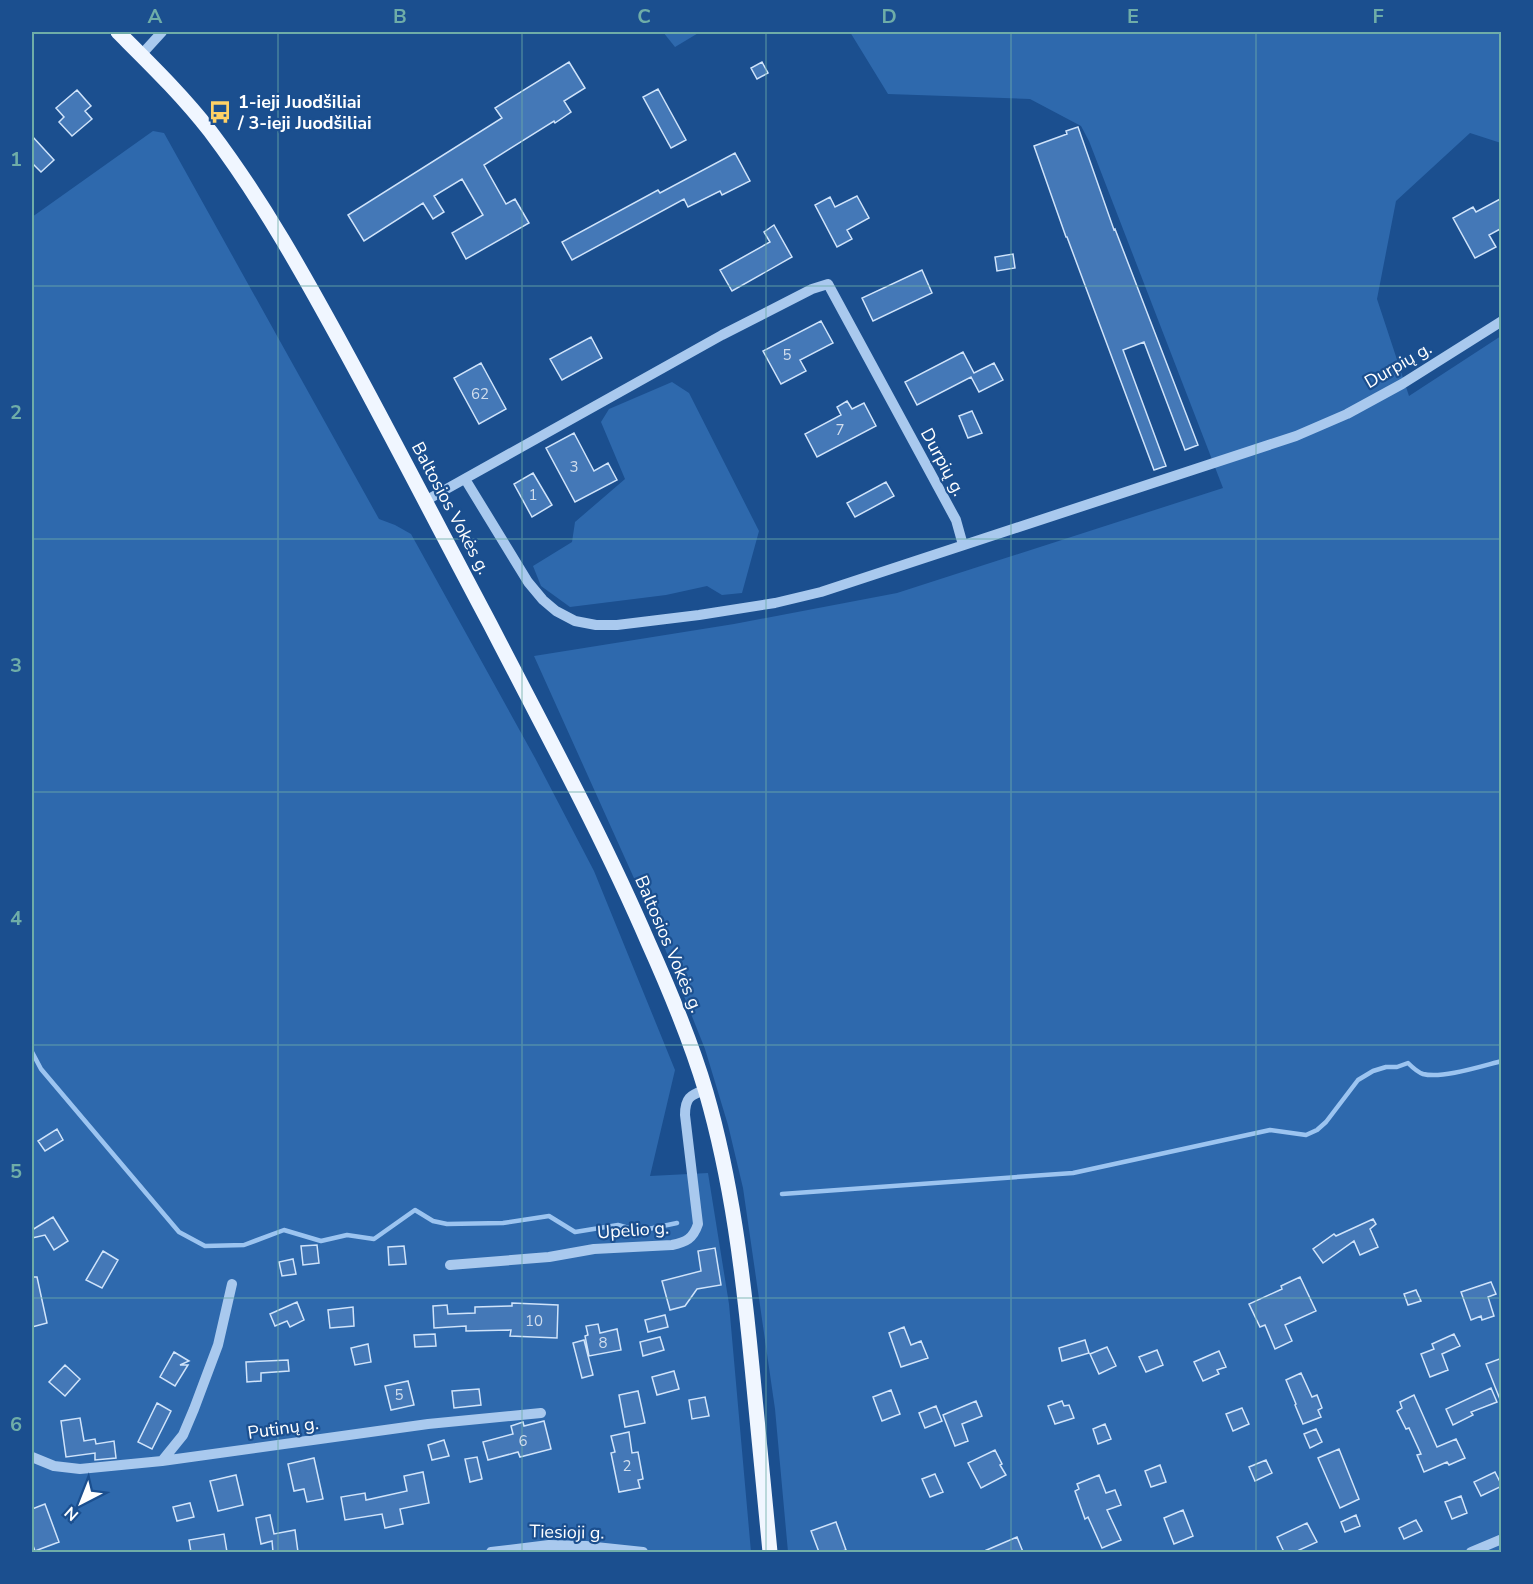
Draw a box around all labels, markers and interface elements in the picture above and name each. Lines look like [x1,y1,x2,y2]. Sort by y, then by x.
text: A [148,3,163,30]
text: B [393,3,407,30]
text: C [637,3,651,30]
text: D [881,3,897,30]
text: E [1127,3,1139,30]
text: F [1372,3,1384,30]
place label: 1-ieji Juodšiliai / 3-ieji Juodšiliai [237,90,372,135]
bus stop icon: 1-ieji Juodšiliai / 3-ieji Juodšiliai [207,99,233,125]
text: 1 [10,146,22,173]
street label: Durpių g. [1360,336,1436,394]
house number: 5 [782,345,792,365]
house number: 62 [471,384,489,404]
text: 2 [10,399,22,426]
house number: 7 [835,420,845,440]
street label: Durpių g. [915,424,971,500]
street label: Baltosios Vokės g. [406,438,496,578]
house number: 3 [569,457,579,477]
house number: 1 [528,485,538,505]
text: 3 [10,652,22,679]
street label: Baltosios Vokės g. [629,872,709,1016]
text: 4 [10,905,22,932]
text: 5 [10,1158,22,1185]
street label: Upelio g. [596,1216,670,1244]
house number: 10 [525,1311,543,1331]
house number: 8 [598,1333,608,1353]
house number: 5 [394,1385,404,1405]
text: 6 [10,1411,22,1438]
street label: Putinų g. [246,1411,320,1445]
house number: 6 [518,1431,528,1451]
house number: 2 [622,1456,632,1476]
north arrow [51,1473,111,1533]
text: N [60,1501,83,1526]
street label: Tiesioji g. [529,1519,605,1545]

